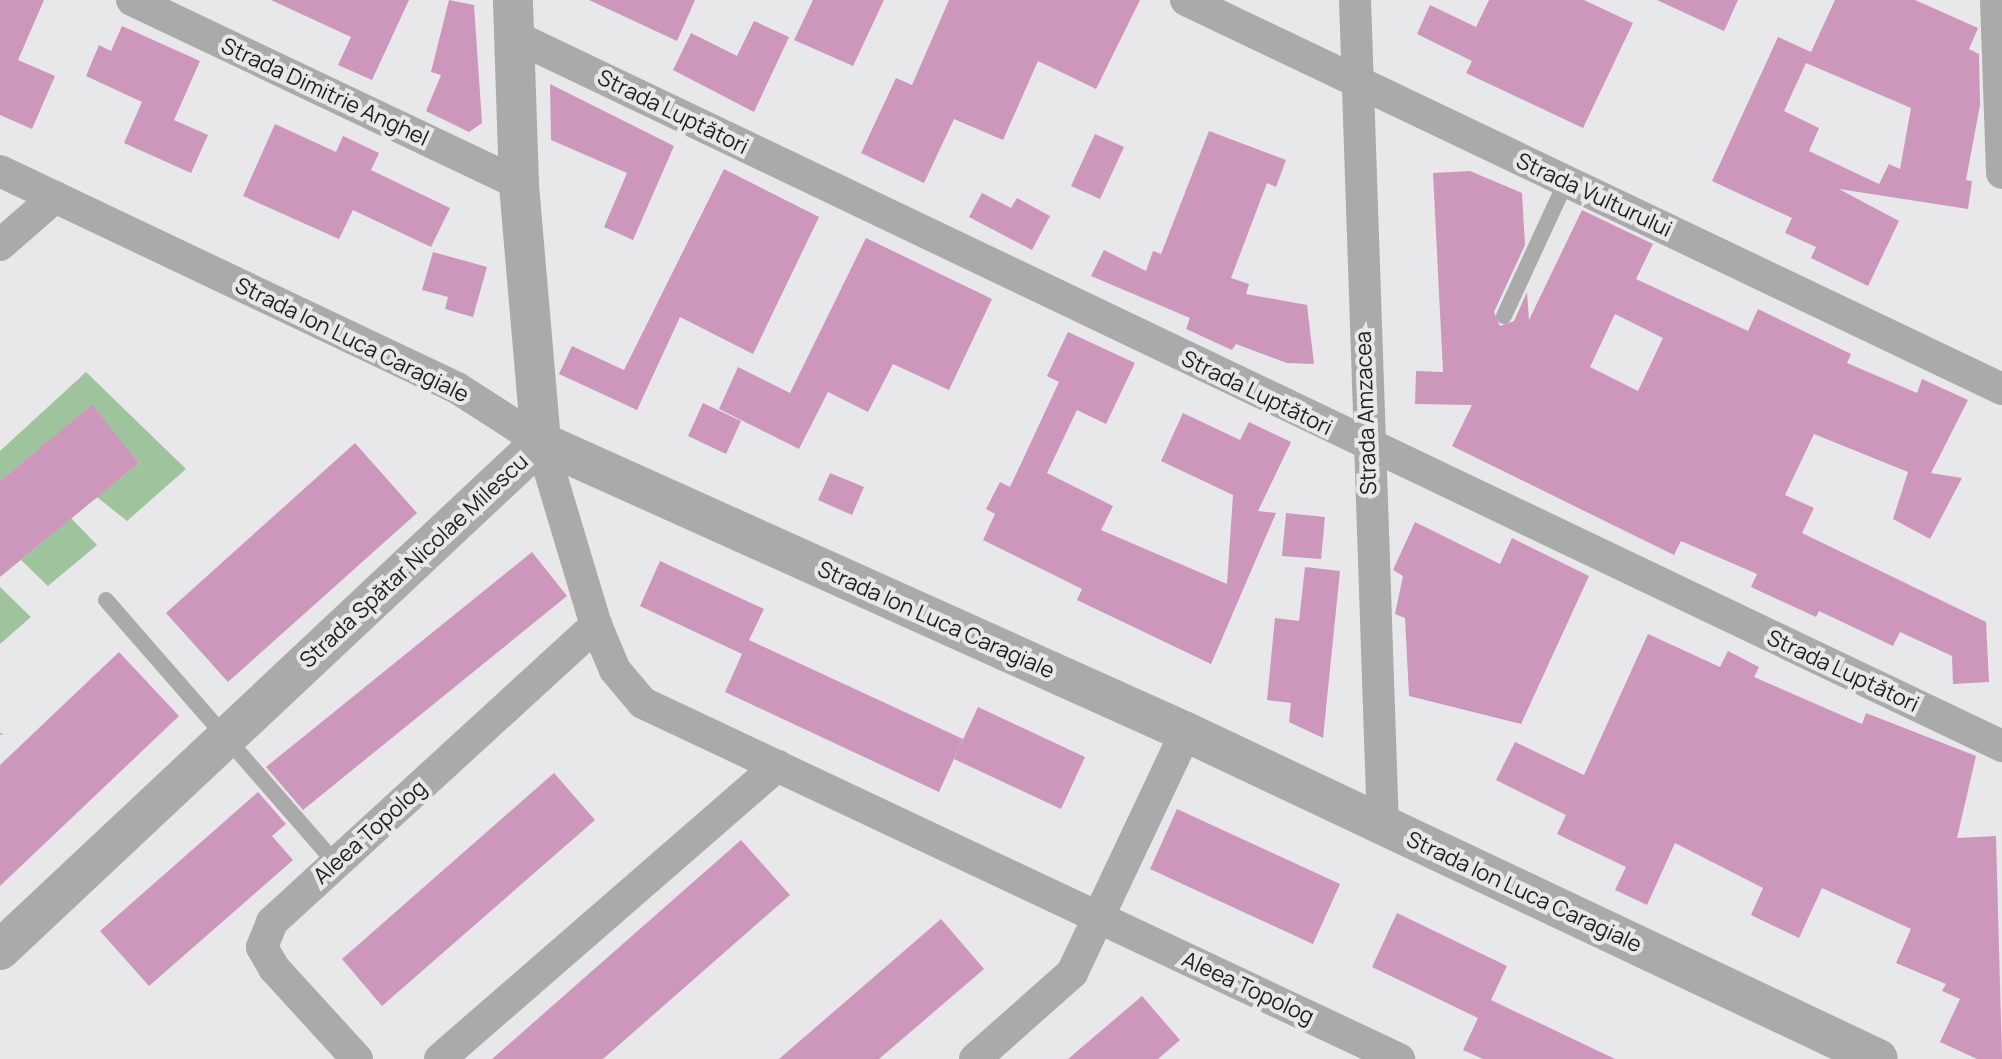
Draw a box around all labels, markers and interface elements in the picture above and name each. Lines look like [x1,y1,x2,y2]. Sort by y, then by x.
street label: Strada Dimitrie Anghel [217,32,433,152]
street label: Strada Luptători [593,64,753,160]
street label: Strada Vulturului [1512,147,1676,243]
street label: Strada Ion Luca Caragiale [231,272,473,408]
street label: Strada Amzacea [1350,330,1382,496]
street label: Strada Luptători [1177,345,1337,441]
street label: Strada Spătar Nicolae Milescu [295,448,533,674]
street label: Strada Ion Luca Caragiale [813,556,1059,684]
street label: Strada Luptători [1763,624,1923,718]
street label: Aleea Topolog [308,774,432,890]
street label: Strada Ion Luca Caragiale [1402,826,1646,958]
street label: Aleea Topolog [1178,946,1318,1030]

